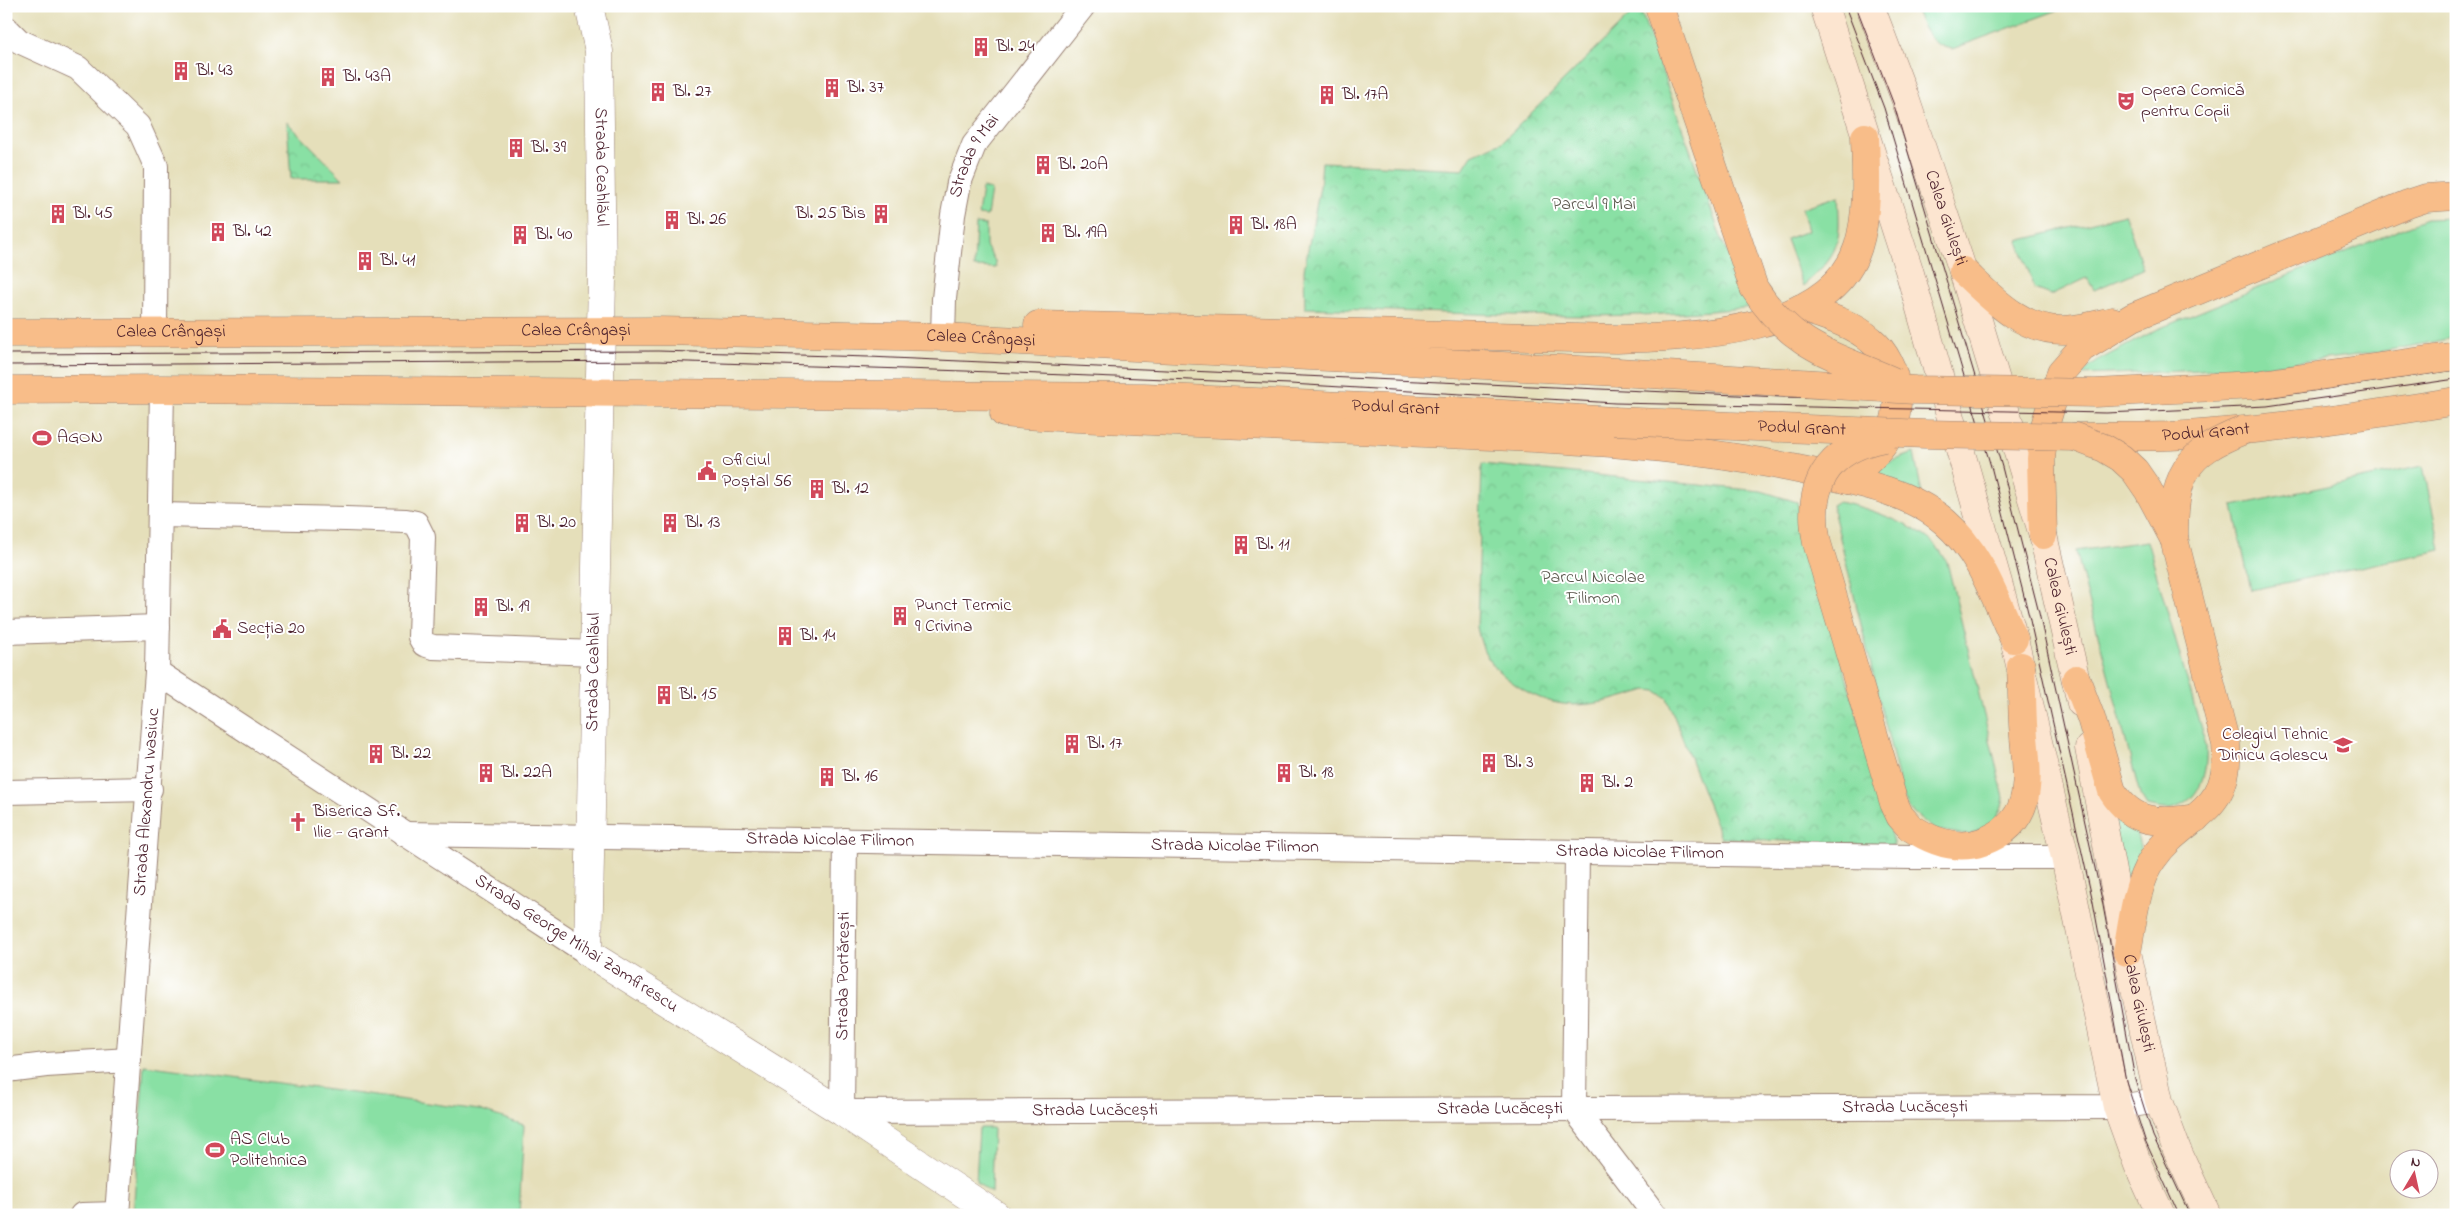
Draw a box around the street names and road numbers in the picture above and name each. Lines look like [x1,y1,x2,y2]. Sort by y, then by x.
street label: Strada Ceahlăul [587,107,614,227]
street label: Strada 9 Mai [944,109,1006,200]
street label: Calea Giulești [1917,167,1973,269]
street label: Calea Crângași [521,318,631,345]
street label: Calea Crângași [116,319,226,346]
street label: Calea Crângași [926,324,1036,355]
street label: Podul Grant [1351,393,1440,423]
street label: Podul Grant [1757,414,1846,444]
street label: Podul Grant [2162,417,2251,449]
street label: Calea Giulești [2036,555,2083,658]
street label: Strada Ceahlăul [580,612,608,732]
street label: Strada Alexandru Ivasiuc [128,707,167,897]
street label: Strada Nicolae Filimon [746,826,914,855]
street label: Strada Nicolae Filimon [1151,832,1319,861]
street label: Strada Nicolae Filimon [1556,839,1724,867]
street label: Strada George Mihai Zamfirescu [468,868,683,1021]
street label: Strada Portărești [830,911,858,1041]
street label: Calea Giulești [2115,952,2161,1055]
street label: Strada Lucăcești [1842,1095,1968,1121]
street label: Strada Lucăcești [1437,1096,1563,1123]
street label: Strada Lucăcești [1032,1098,1158,1124]

